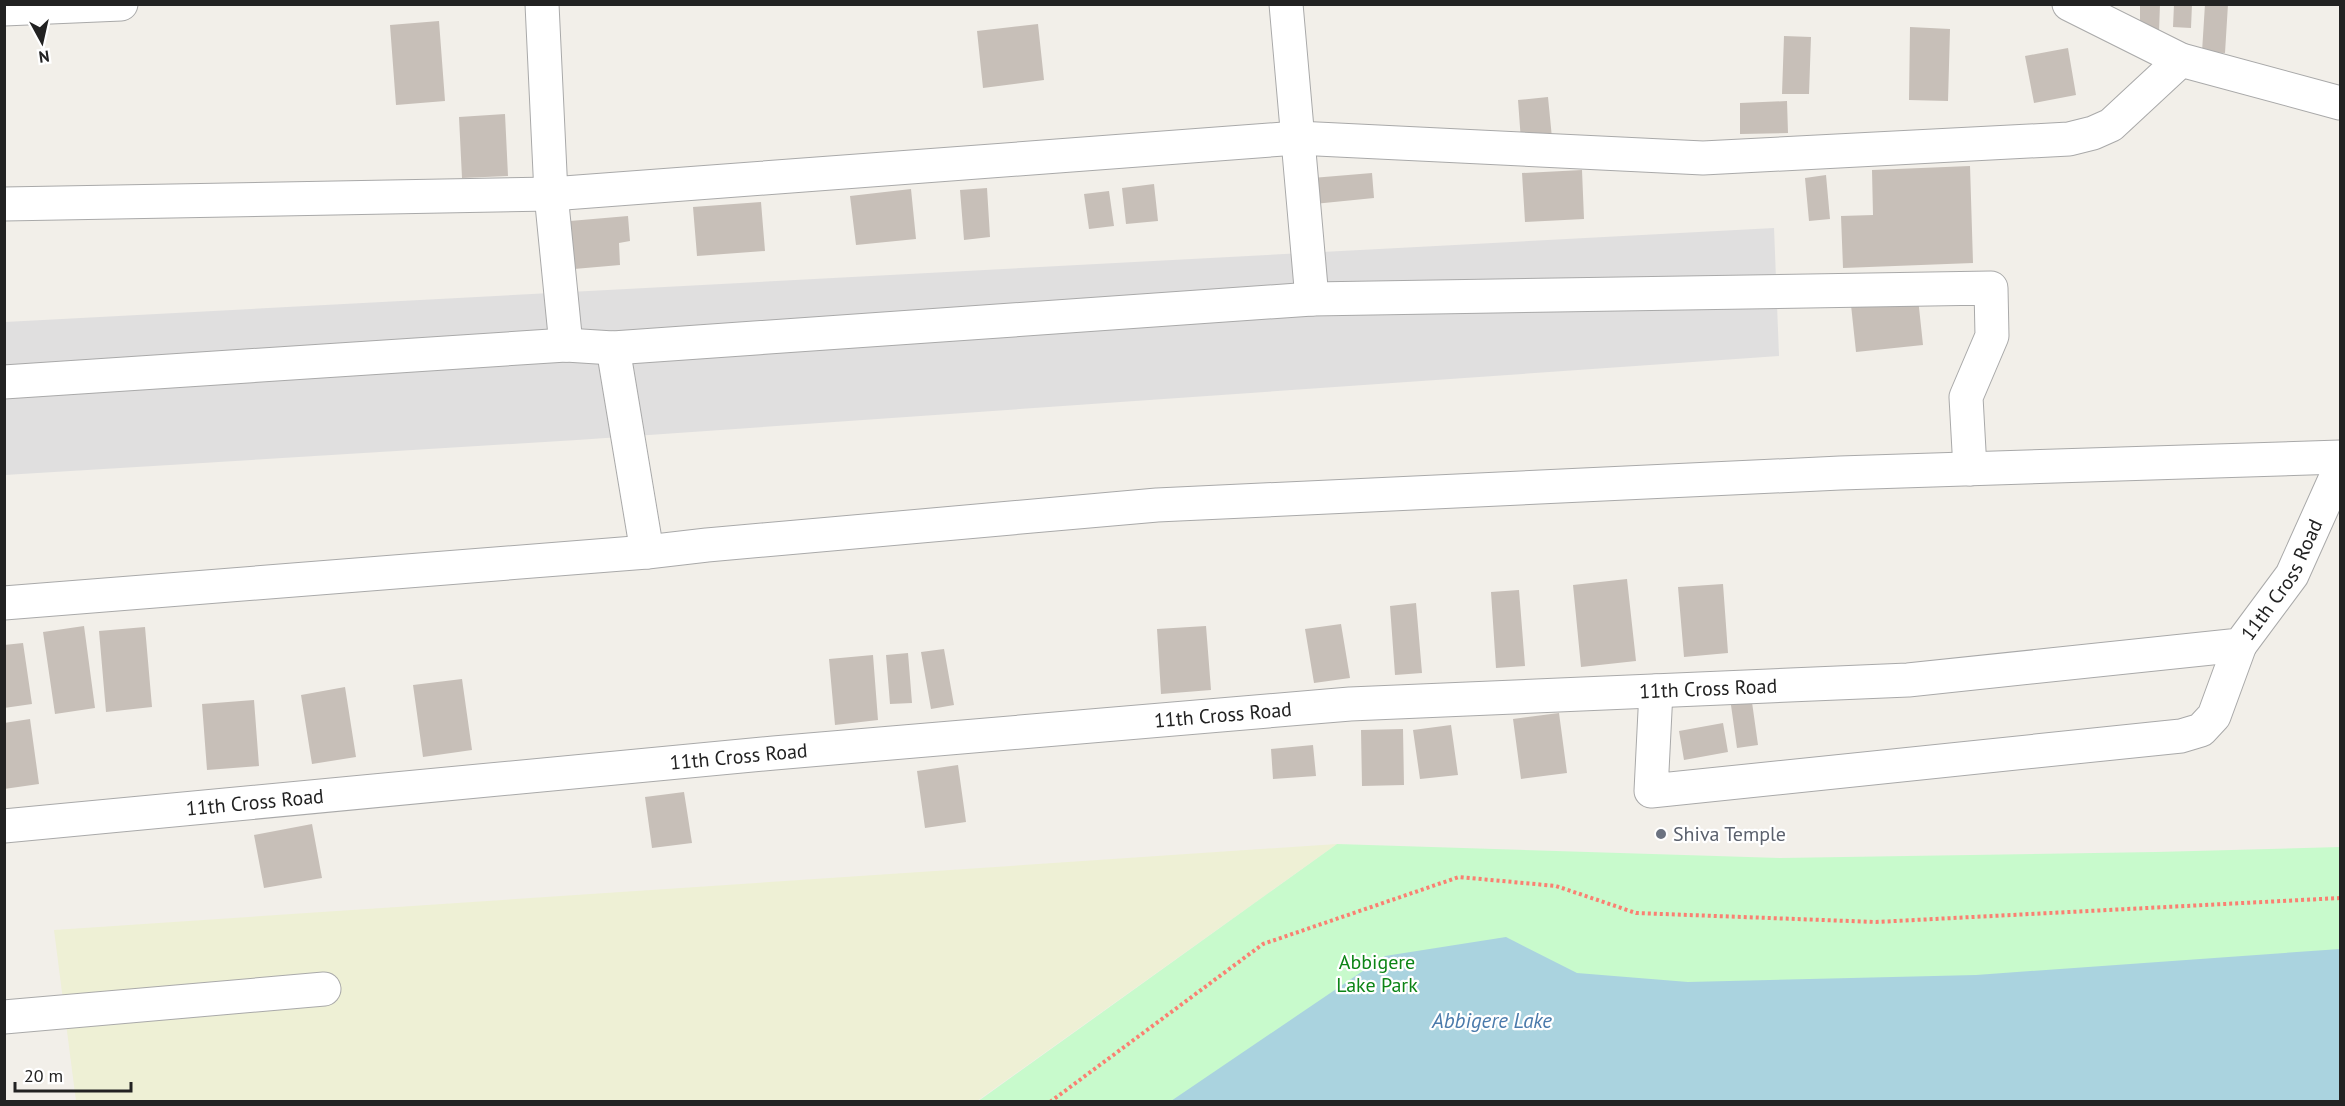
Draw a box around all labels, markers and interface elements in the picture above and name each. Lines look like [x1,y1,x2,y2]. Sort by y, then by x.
north arrow [12,12,72,72]
text: N [37,46,51,67]
street label: 11th Cross Road [2235,515,2328,645]
street label: 11th Cross Road [1639,673,1778,705]
street label: 11th Cross Road [1153,696,1293,734]
street label: 11th Cross Road [669,737,809,776]
street label: 11th Cross Road [185,783,325,822]
place label: Shiva Temple [1673,821,1786,847]
marker: Shiva Temple [1654,827,1668,841]
park label: Abbigere Lake Park [1336,949,1418,998]
water label: Abbigere Lake [1431,1007,1552,1034]
scale bar [15,1055,130,1093]
text: 20 m [24,1064,63,1087]

